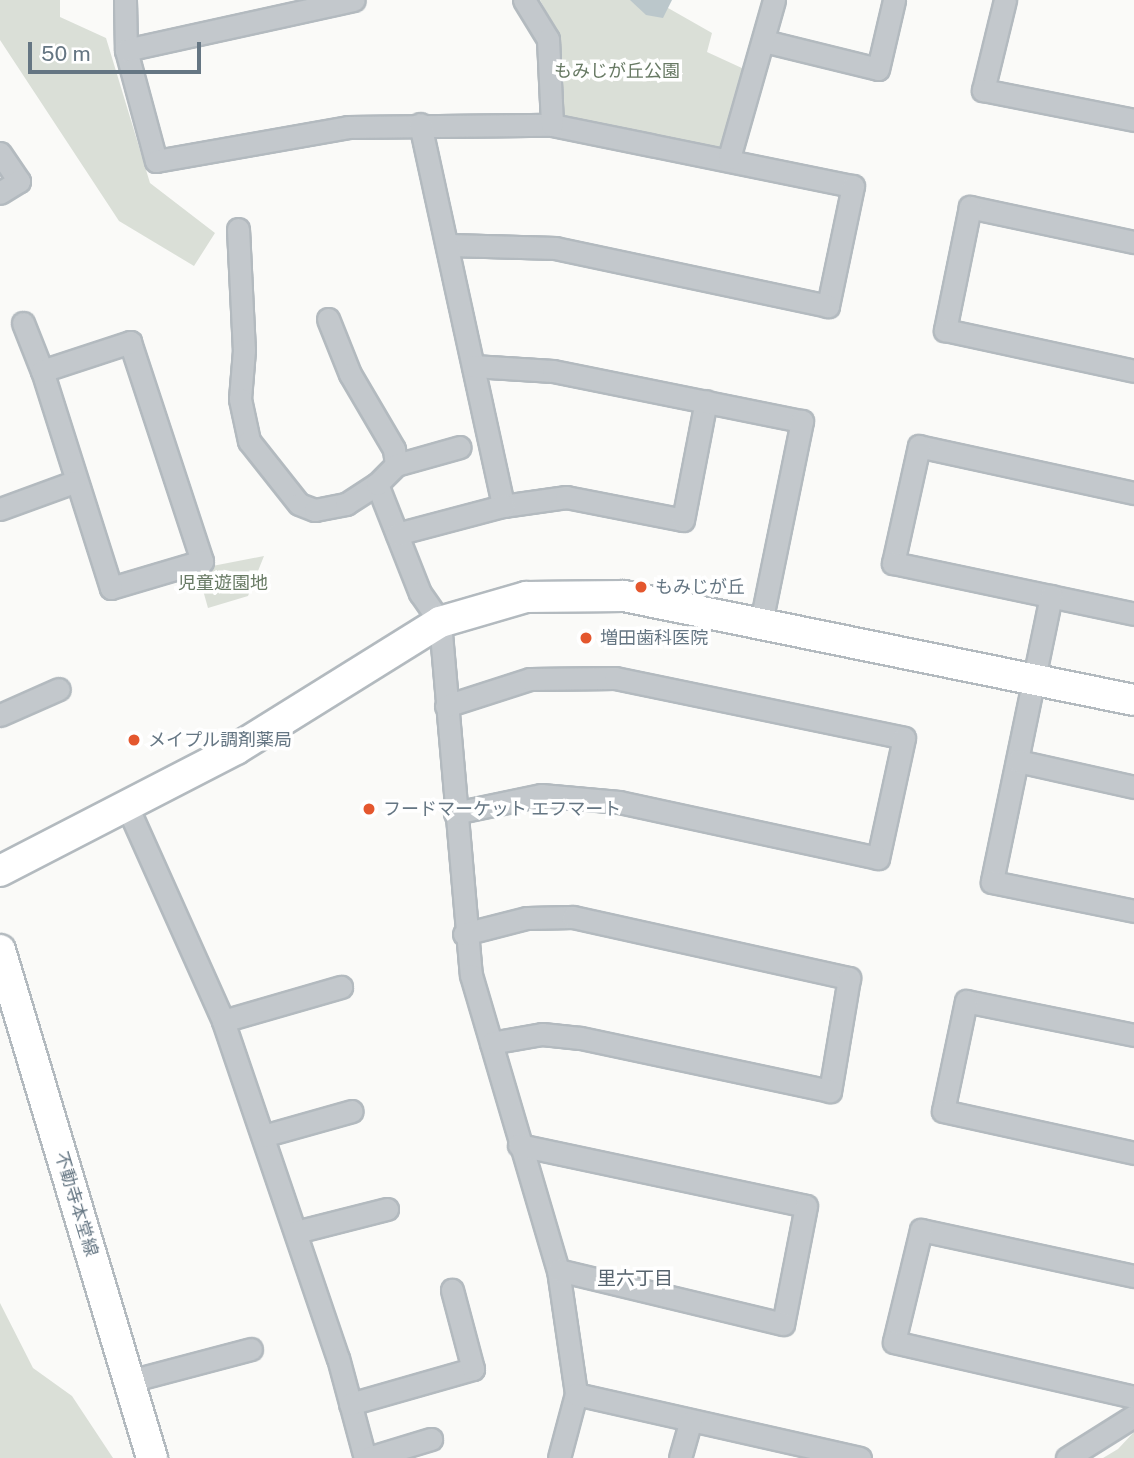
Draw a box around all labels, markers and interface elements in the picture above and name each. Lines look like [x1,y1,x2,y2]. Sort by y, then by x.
scale bar [32,28,205,72]
text: 50 m [41,41,91,66]
park label: もみじが丘公園 [554,60,680,82]
park label: 児童遊園地 [178,572,268,594]
place label: もみじが丘 [655,576,745,598]
marker: もみじが丘 [633,579,649,595]
place label: 増田歯科医院 [600,627,708,649]
marker: 増田歯科医院 [578,630,594,646]
place label: メイプル調剤薬局 [148,729,292,751]
marker: メイプル調剤薬局 [126,732,142,748]
place label: フードマーケット エフマート [383,798,621,820]
marker: フードマーケット エフマート [361,801,377,817]
street label: 不動寺本堂線 [50,1149,102,1259]
district label: 里六丁目 [597,1268,673,1290]

